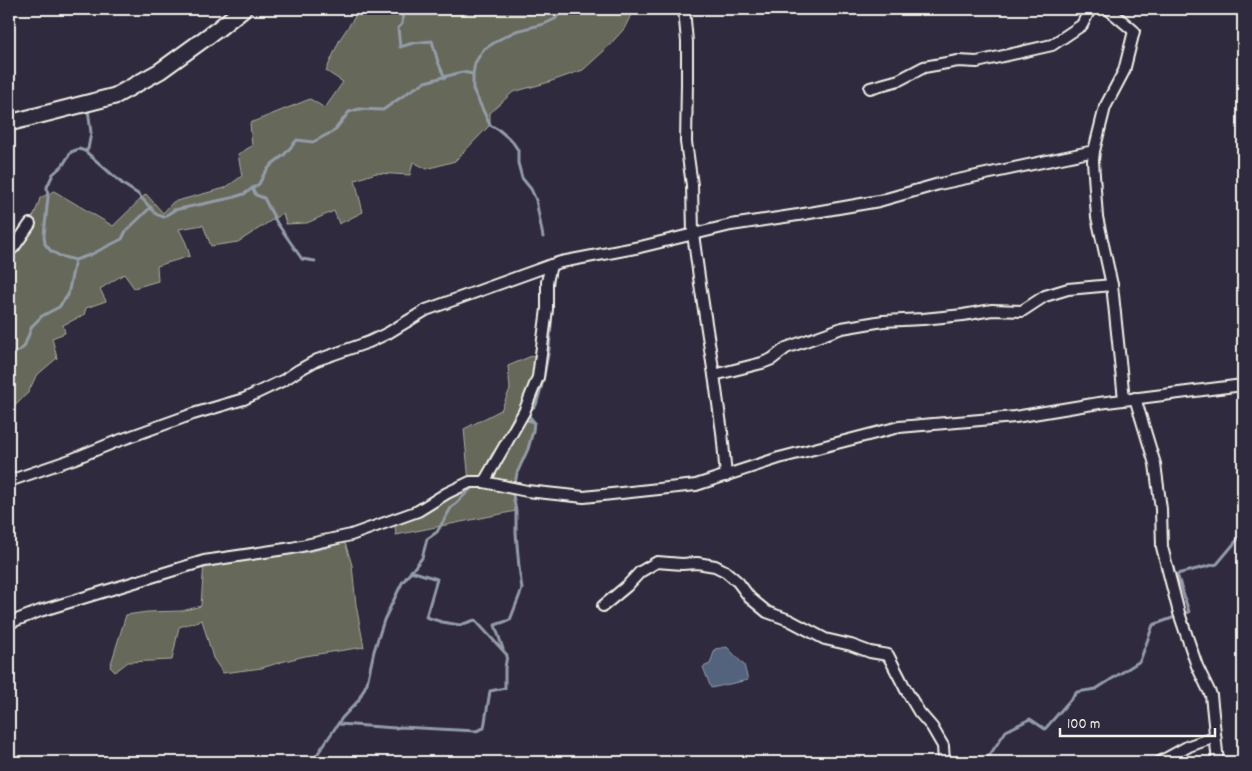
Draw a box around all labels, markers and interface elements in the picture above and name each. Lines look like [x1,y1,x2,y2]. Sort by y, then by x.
scale bar [1060,706,1214,738]
text: 100 m [1067,714,1100,736]

